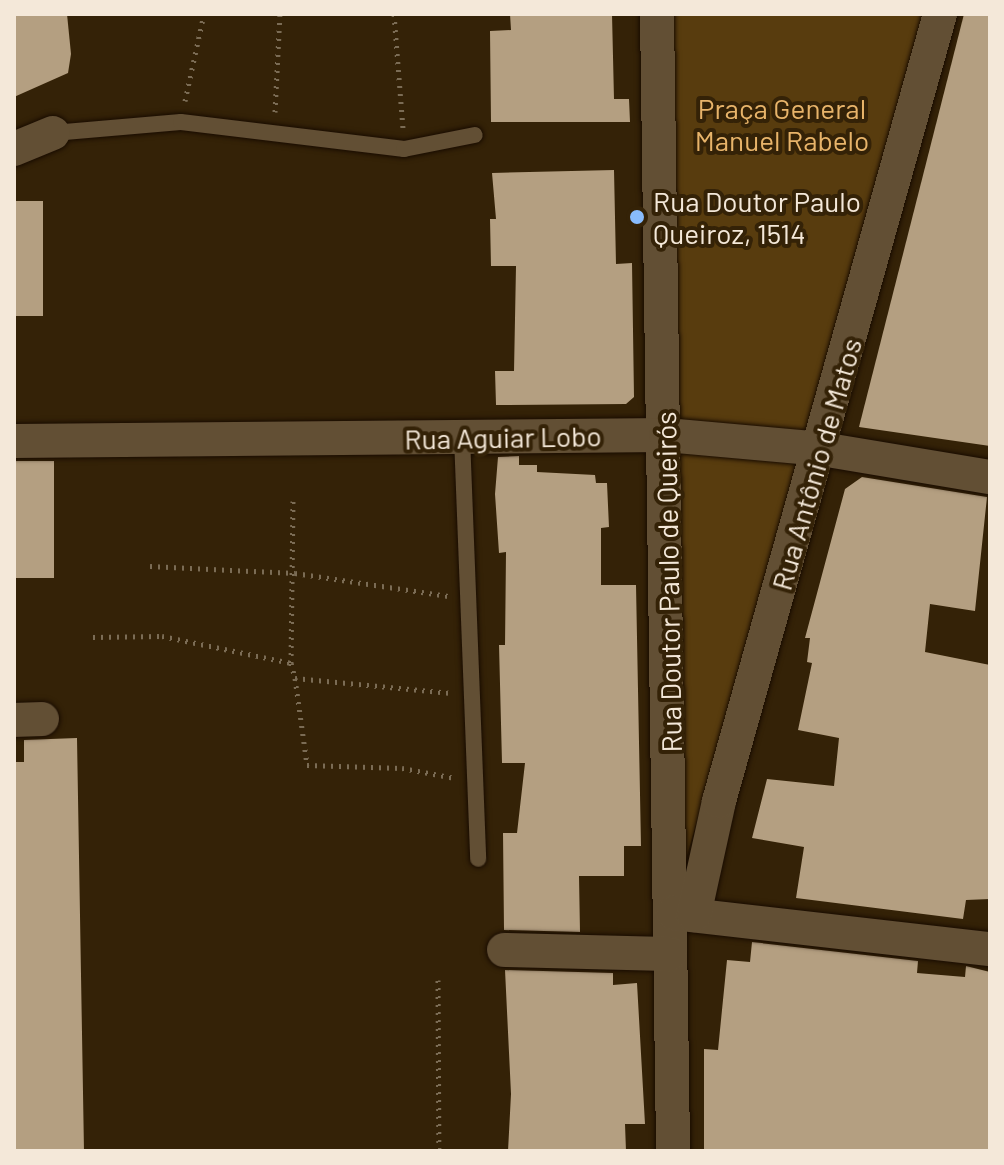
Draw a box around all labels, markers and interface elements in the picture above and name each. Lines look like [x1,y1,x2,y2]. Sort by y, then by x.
park label: Praça General Manuel Rabelo [695,91,869,157]
place label: Rua Doutor Paulo Queiroz, 1514 [653,184,861,250]
marker: Rua Doutor Paulo Queiroz, 1514 [628,208,646,226]
street label: Rua Antônio de Matos [764,334,868,594]
street label: Rua Doutor Paulo de Queirós [648,411,688,753]
street label: Rua Aguiar Lobo [404,418,602,456]

